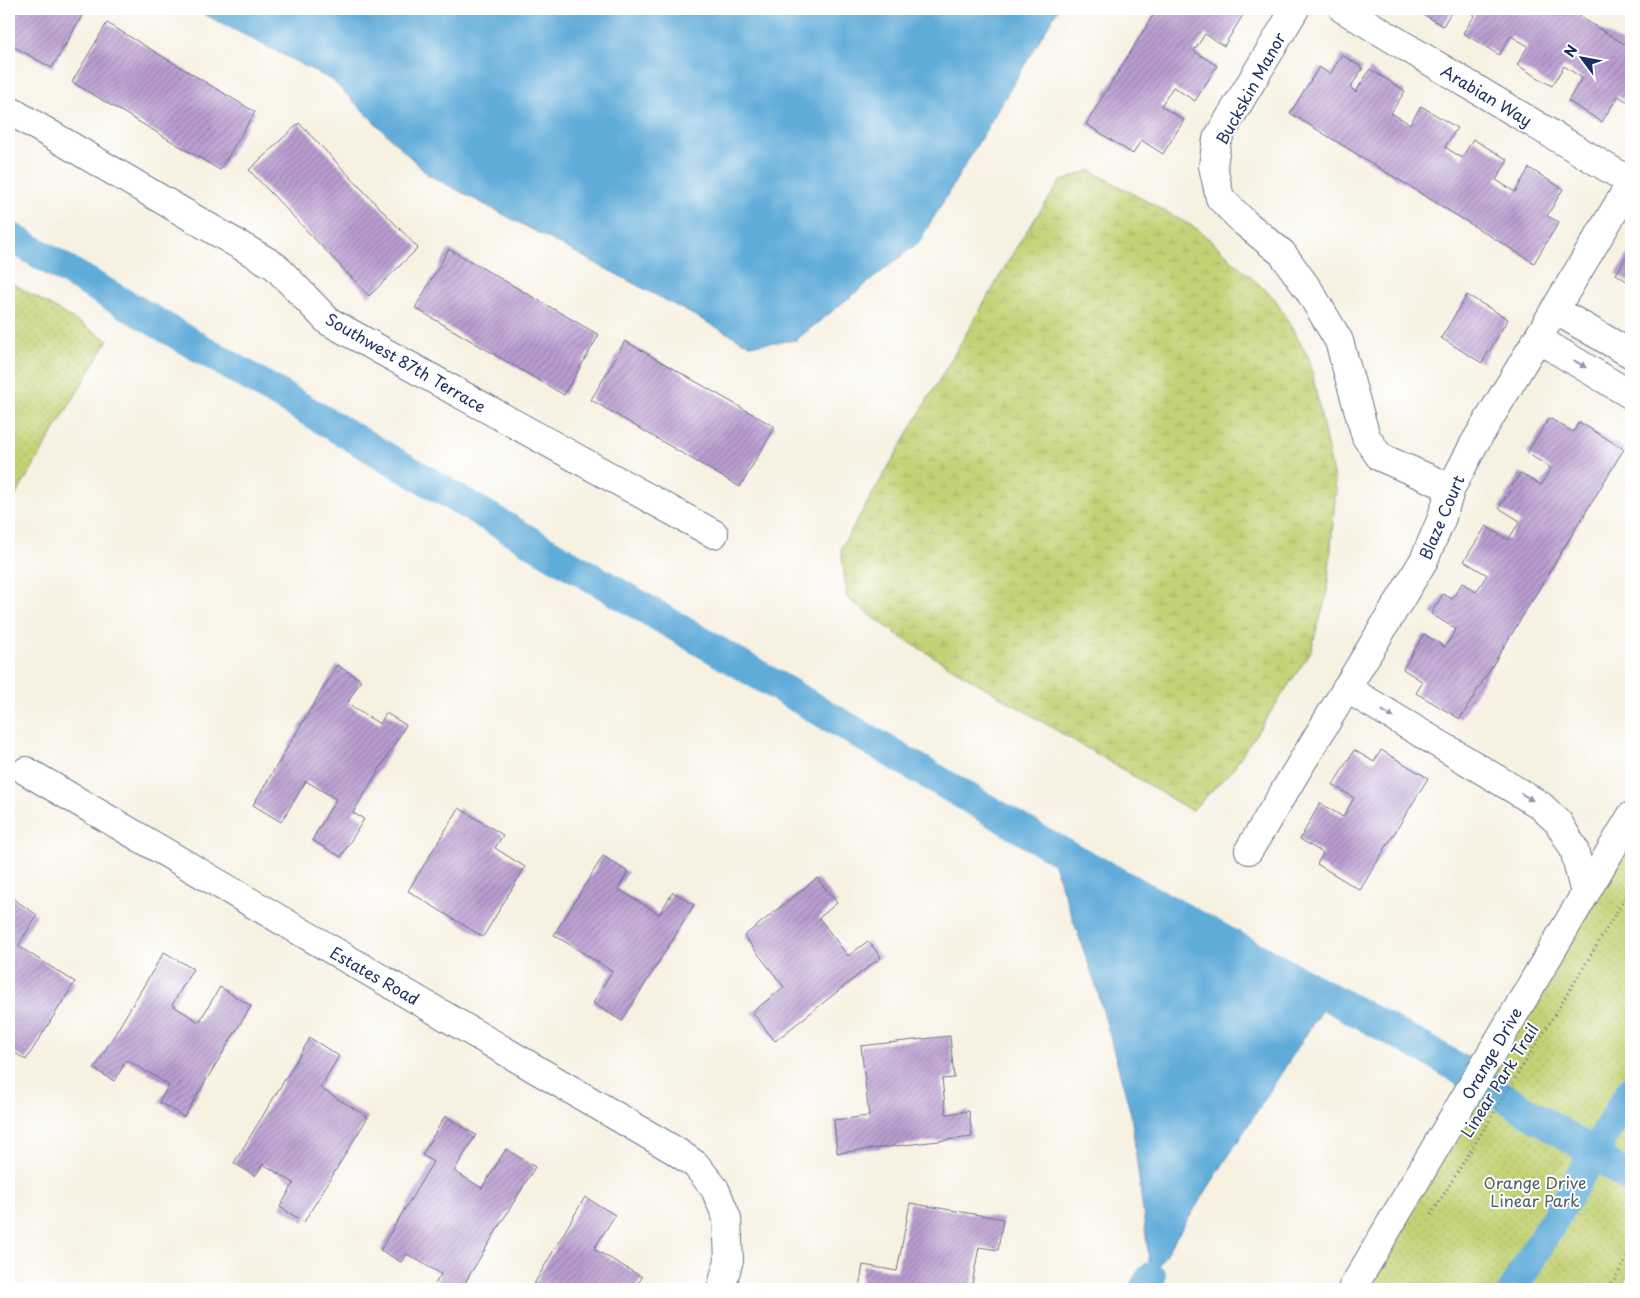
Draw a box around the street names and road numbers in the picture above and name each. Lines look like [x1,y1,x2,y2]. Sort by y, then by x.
street label: Buckskin Manor [1209,27,1291,149]
street label: Arabian Way [1437,58,1537,132]
street label: Southwest 87th Terrace [321,306,491,418]
street label: Blaze Court [1412,471,1470,563]
street label: Estates Road [326,940,424,1010]
street label: Orange Drive [1455,1002,1527,1104]
street label: Linear Park Trail [1454,1018,1544,1142]

